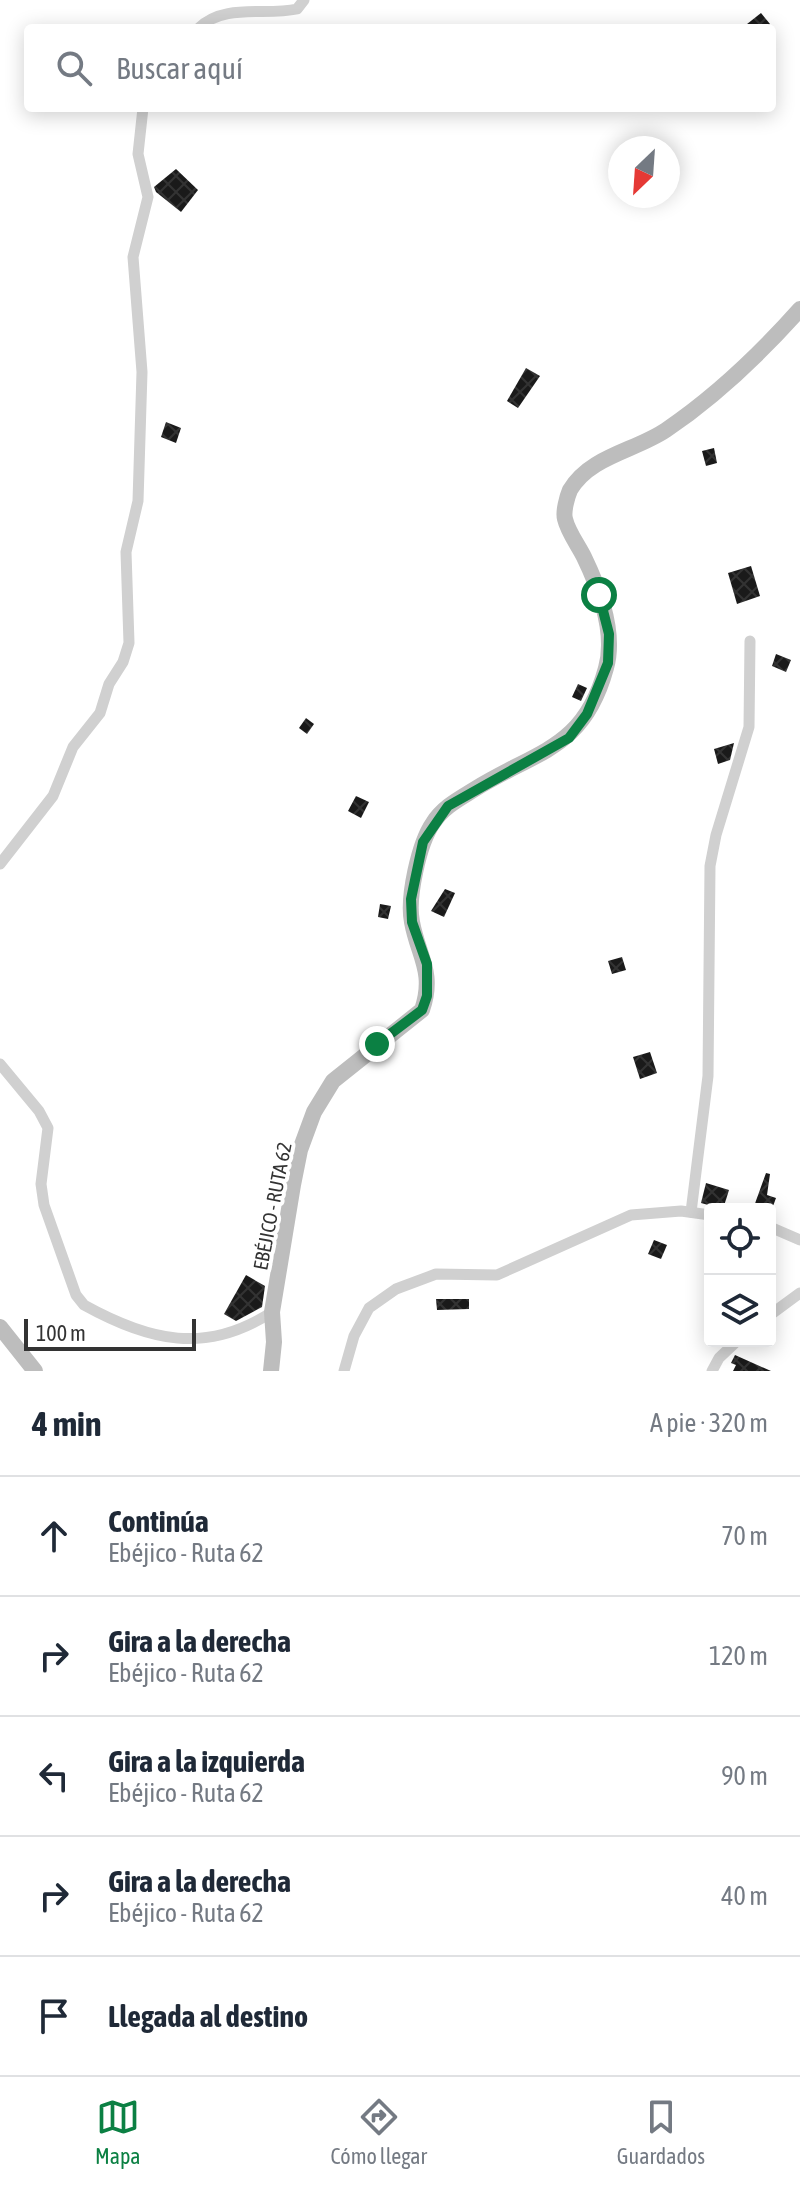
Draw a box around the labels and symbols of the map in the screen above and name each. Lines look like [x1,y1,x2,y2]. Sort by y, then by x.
north arrow [608,136,680,208]
route start [581,577,617,613]
route end [359,1026,395,1062]
street label: EBÉJICO - RUTA 62 [248,1140,296,1272]
scale bar [24,1315,196,1351]

